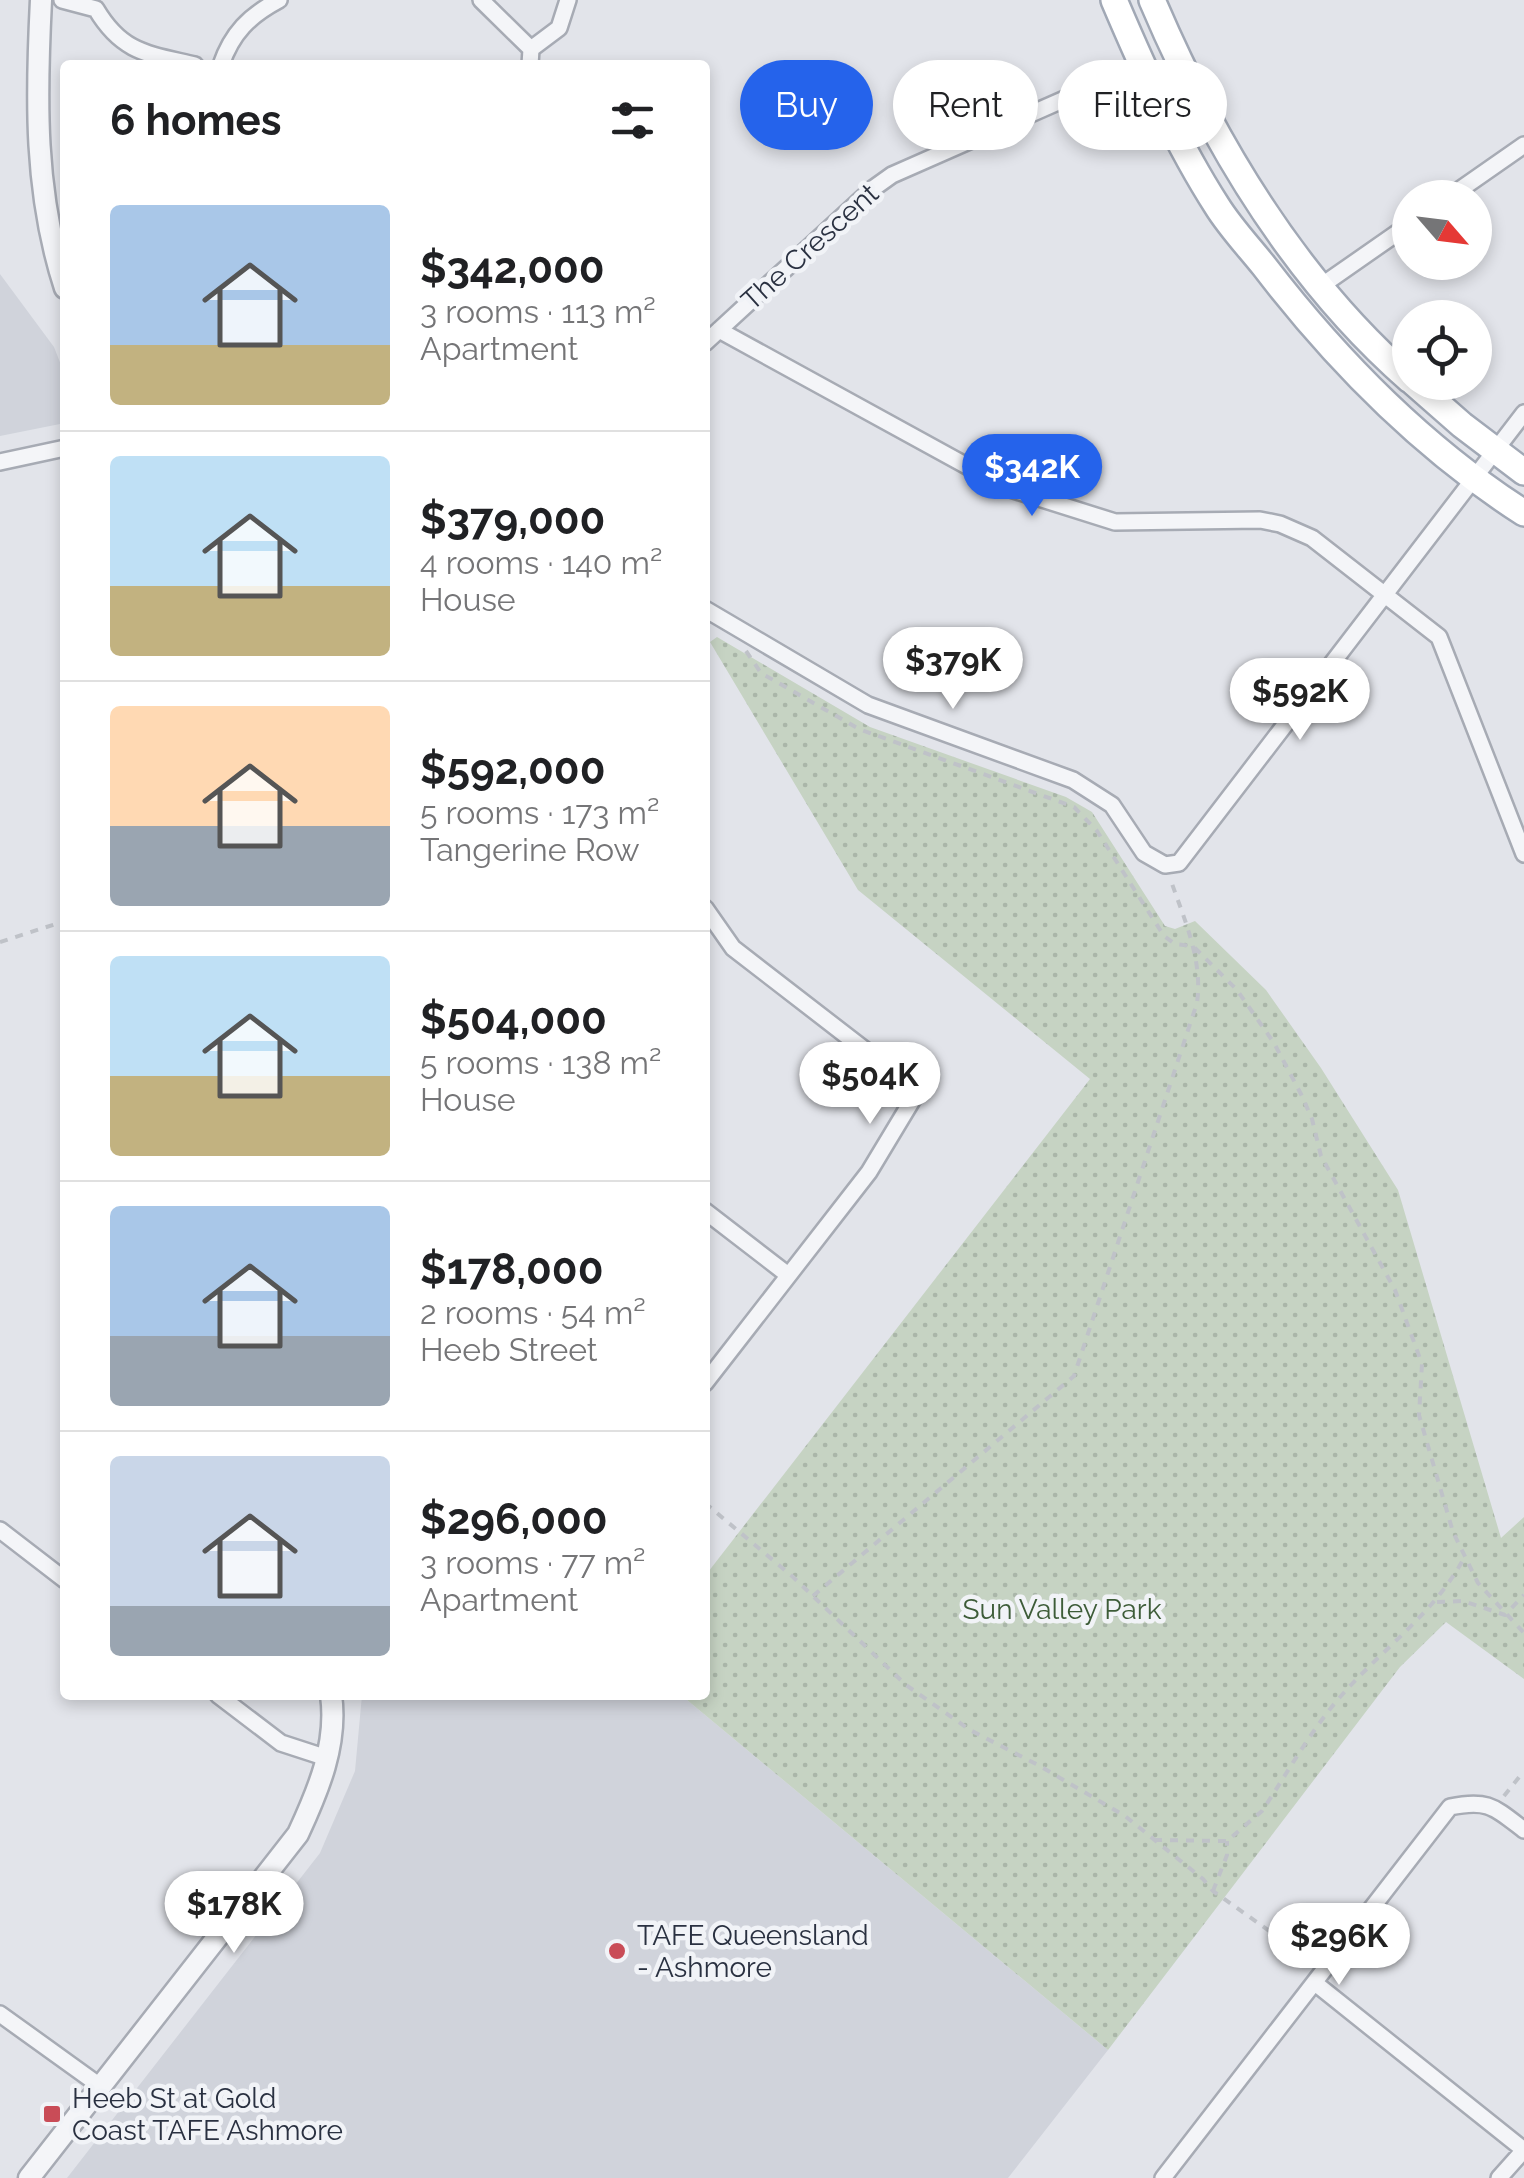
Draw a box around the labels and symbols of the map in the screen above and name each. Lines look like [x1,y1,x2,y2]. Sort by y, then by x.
street label: The Crescent [735,177,886,317]
north arrow [1392,180,1492,280]
pin: $342K [962,434,1102,519]
pin: $379K [883,627,1023,712]
pin: $592K [1230,658,1370,743]
pin: $504K [800,1042,940,1127]
park label: Sun Valley Park [963,1593,1162,1626]
pin: $178K [164,1871,304,1956]
pin: $296K [1269,1903,1409,1988]
place label: TAFE Queensland - Ashmore [637,1919,869,1984]
marker: TAFE Queensland - Ashmore [606,1940,628,1962]
place label: Heeb St at Gold Coast TAFE Ashmore [72,2082,343,2147]
marker: Heeb St at Gold Coast TAFE Ashmore [41,2103,63,2125]

